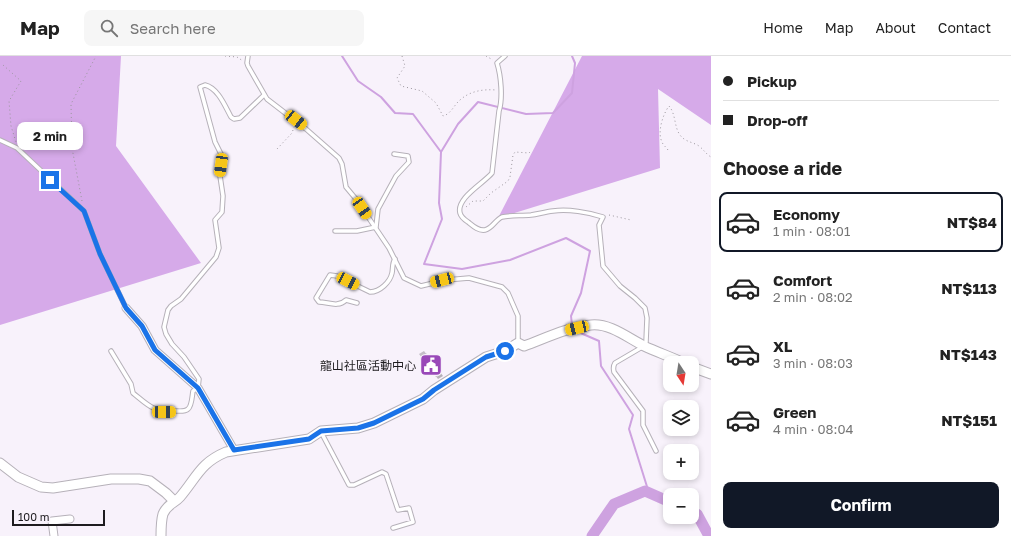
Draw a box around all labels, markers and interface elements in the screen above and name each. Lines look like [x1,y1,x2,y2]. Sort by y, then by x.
search box [84,10,364,46]
text: Map [20,16,60,39]
icon: search [98,17,120,39]
text: Search here [130,19,216,37]
text: Home [763,19,803,36]
text: Map [825,19,853,36]
text: About [875,19,916,36]
text: Contact [938,19,991,36]
text: Pickup [747,72,797,90]
car [283,108,309,132]
text: Drop-off [747,111,807,129]
callout: 2 min [17,122,83,150]
text: 2 min [33,128,67,144]
car [213,152,229,178]
text: Choose a ride [723,157,842,179]
route end [41,171,59,189]
car [350,195,374,221]
icon: car [725,204,761,240]
text: Economy [773,205,840,223]
text: NT$84 [947,213,997,231]
text: 1 min · 08:01 [773,223,850,239]
car [335,270,361,292]
icon: car [725,270,761,306]
car [429,271,455,289]
text: Comfort [773,271,832,289]
text: NT$113 [941,279,997,297]
text: 2 min · 08:02 [773,289,853,305]
car [564,319,590,337]
icon: car [725,336,761,372]
text: XL [773,337,792,355]
route start [496,342,514,360]
text: NT$143 [940,345,997,363]
public building icon: 龍山社區活動中心 [418,352,444,378]
text: 3 min · 08:03 [773,355,853,371]
north arrow [663,356,699,392]
map controls [663,356,699,524]
place label: 龍山社區活動中心 [320,358,416,373]
button: layers [663,400,699,436]
icon: car [725,402,761,438]
text: Green [773,403,816,421]
car [152,406,176,418]
text: NT$151 [941,411,997,429]
text: 4 min · 08:04 [773,421,853,437]
button: + [663,444,699,480]
button: Confirm [723,482,999,528]
button: − [663,488,699,524]
scale bar [12,508,105,527]
text: 100 m [18,510,49,523]

